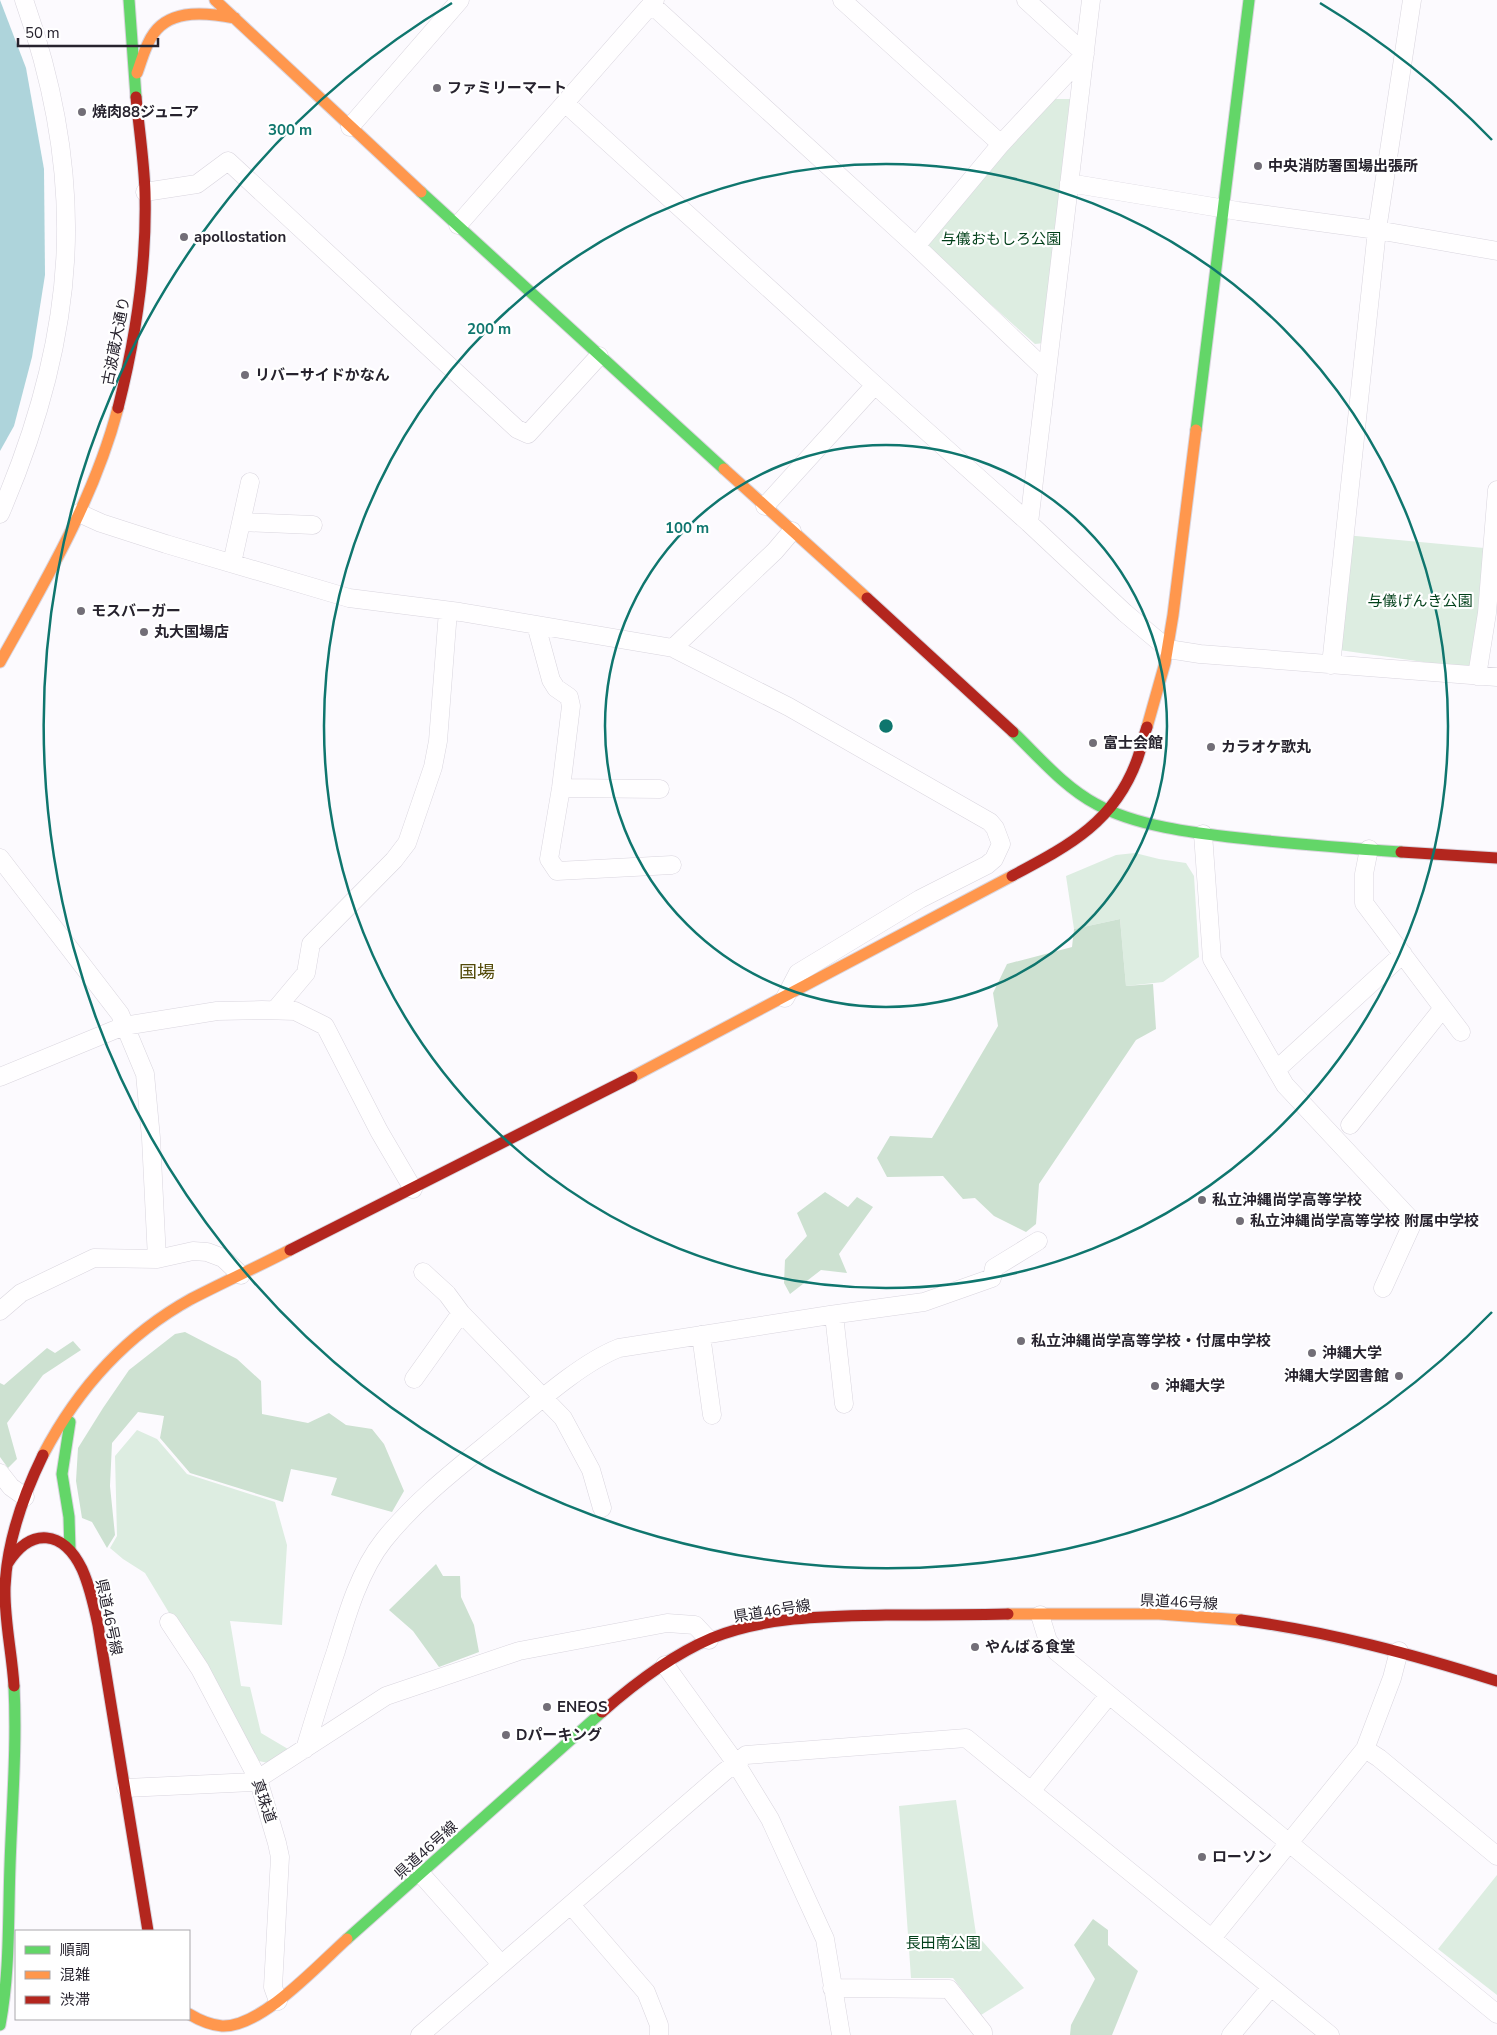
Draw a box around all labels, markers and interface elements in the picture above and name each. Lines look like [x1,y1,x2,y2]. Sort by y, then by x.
scale bar [18,15,158,47]
text: 50 m [25,23,60,43]
place label: ファミリーマート [447,78,567,98]
marker: ファミリーマート [431,82,443,94]
place label: 焼肉88ジュニア [92,102,199,122]
marker: 焼肉88ジュニア [76,106,88,118]
text: 300 m [268,120,312,140]
place label: 中央消防署国場出張所 [1268,156,1418,176]
marker: 中央消防署国場出張所 [1252,160,1264,172]
place label: apollostation [194,227,286,247]
park label: 与儀おもしろ公園 [941,229,1061,249]
marker: apollostation [178,231,190,243]
street label: 古波蔵大通り [98,295,134,387]
text: 200 m [467,319,511,339]
place label: リバーサイドかなん [255,365,390,385]
marker: リバーサイドかなん [239,369,251,381]
text: 100 m [665,518,709,538]
park label: 与儀げんき公園 [1367,591,1473,611]
place label: モスバーガー [91,601,181,621]
marker: モスバーガー [75,605,87,617]
place label: 丸大国場店 [154,622,229,642]
marker: 丸大国場店 [138,626,150,638]
centre of rings [877,717,895,735]
place label: 富士会館 [1103,733,1163,753]
marker: 富士会館 [1087,737,1099,749]
place label: カラオケ歌丸 [1221,737,1311,757]
marker: カラオケ歌丸 [1205,741,1217,753]
district label: 国場 [459,960,495,984]
place label: 私立沖縄尚学高等学校 [1212,1190,1362,1210]
marker: 私立沖縄尚学高等学校 [1196,1194,1208,1206]
place label: 私立沖縄尚学高等学校 附属中学校 [1250,1211,1479,1231]
marker: 私立沖縄尚学高等学校 附属中学校 [1234,1215,1246,1227]
place label: 私立沖縄尚学高等学校・付属中学校 [1031,1331,1271,1351]
marker: 私立沖縄尚学高等学校・付属中学校 [1015,1335,1027,1347]
place label: 沖縄大学 [1322,1343,1382,1363]
marker: 沖縄大学 [1306,1347,1318,1359]
place label: 沖縄大学図書館 [1284,1366,1389,1386]
marker: 沖縄大学図書館 [1393,1370,1405,1382]
place label: 沖繩大学 [1165,1376,1225,1396]
marker: 沖繩大学 [1149,1380,1161,1392]
street label: 県道46号線 [91,1577,127,1657]
street label: 県道46号線 [1140,1590,1218,1614]
street label: 県道46号線 [732,1595,812,1627]
place label: やんばる食堂 [985,1637,1075,1657]
marker: やんばる食堂 [969,1641,981,1653]
place label: ENEOS [557,1697,607,1717]
marker: ENEOS [541,1701,553,1713]
place label: Dパーキング [516,1725,602,1745]
marker: Dパーキング [500,1729,512,1741]
street label: 真珠道 [247,1776,281,1826]
street label: 県道46号線 [390,1816,462,1884]
place label: ローソン [1212,1847,1272,1867]
marker: ローソン [1196,1851,1208,1863]
legend [15,1930,190,2020]
park label: 長田南公園 [905,1933,981,1953]
text: 順調 [60,1940,90,1960]
text: 混雑 [60,1965,90,1985]
text: 渋滞 [60,1990,90,2010]

